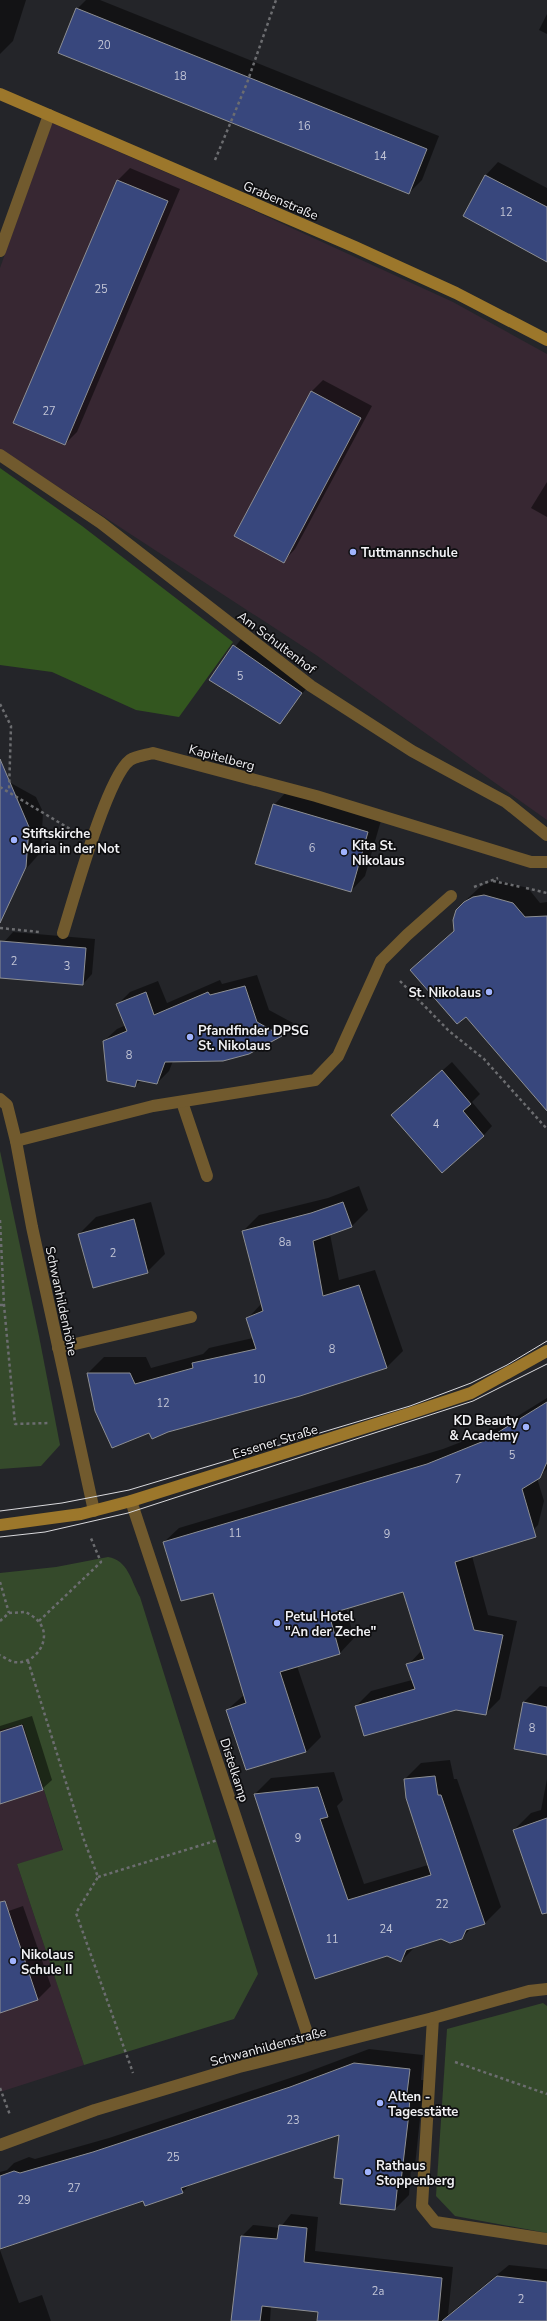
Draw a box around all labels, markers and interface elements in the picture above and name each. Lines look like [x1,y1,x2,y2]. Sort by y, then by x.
house number: 20 [97,38,111,53]
house number: 18 [173,69,187,84]
house number: 16 [297,119,311,134]
house number: 14 [373,149,387,164]
street label: Grabenstraße [240,177,321,225]
house number: 12 [499,205,513,220]
house number: 25 [94,282,108,297]
house number: 27 [42,404,56,419]
place label: Tuttmannschule [361,544,458,562]
marker: Tuttmannschule [348,547,358,557]
street label: Am Schultenhof [233,607,320,679]
house number: 5 [237,669,244,684]
street label: Kapitelberg [187,741,257,775]
place label: Stiftskirche Maria in der Not [22,825,120,858]
marker: Stiftskirche Maria in der Not [9,835,19,845]
place label: Kita St. Nikolaus [352,837,405,870]
house number: 6 [309,841,316,856]
marker: Kita St. Nikolaus [339,847,349,857]
house number: 2 [11,954,17,969]
house number: 3 [64,959,70,974]
place label: St. Nikolaus [408,984,481,1002]
marker: St. Nikolaus [484,987,494,997]
place label: Pfandfinder DPSG St. Nikolaus [198,1022,309,1055]
marker: Pfandfinder DPSG St. Nikolaus [185,1032,195,1042]
house number: 8 [126,1048,133,1063]
house number: 4 [433,1117,440,1132]
house number: 8a [279,1235,291,1250]
street label: Schwanhildenhöhe [41,1245,81,1358]
house number: 2 [110,1246,116,1261]
house number: 8 [329,1342,336,1357]
house number: 10 [252,1372,266,1387]
house number: 12 [156,1396,170,1411]
place label: KD Beauty & Academy [449,1412,518,1445]
street label: Essener Straße [231,1420,320,1463]
marker: KD Beauty & Academy [521,1422,531,1432]
house number: 5 [509,1448,516,1463]
house number: 7 [455,1472,461,1487]
house number: 11 [228,1526,242,1541]
house number: 9 [384,1527,390,1542]
place label: Petul Hotel "An der Zeche" [285,1608,377,1641]
marker: Petul Hotel "An der Zeche" [272,1618,282,1628]
house number: 8 [529,1721,536,1736]
street label: Distelkamp [215,1736,253,1805]
house number: 9 [295,1831,301,1846]
house number: 22 [435,1897,449,1912]
house number: 24 [379,1922,393,1937]
house number: 11 [325,1932,339,1947]
place label: Nikolaus Schule II [21,1946,74,1979]
marker: Nikolaus Schule II [8,1956,18,1966]
street label: Schwanhildenstraße [208,2023,328,2071]
place label: Alten - Tagesstätte [388,2088,458,2121]
marker: Alten - Tagesstätte [375,2098,385,2108]
house number: 23 [286,2113,300,2128]
house number: 25 [166,2150,180,2165]
place label: Rathaus Stoppenberg [376,2157,455,2190]
marker: Rathaus Stoppenberg [363,2167,373,2177]
house number: 27 [67,2181,81,2196]
house number: 29 [17,2193,31,2208]
house number: 2a [372,2284,384,2299]
house number: 2 [518,2292,524,2307]

